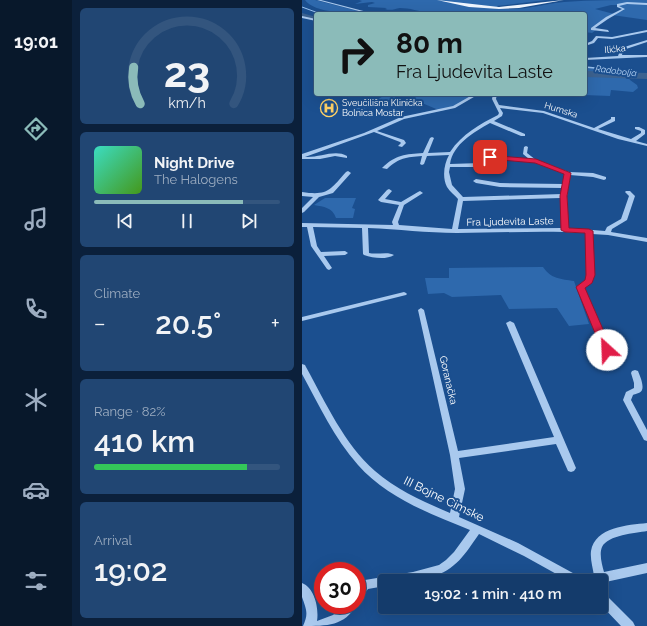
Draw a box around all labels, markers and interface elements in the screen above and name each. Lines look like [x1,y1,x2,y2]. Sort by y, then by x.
text: 80 m [396,27,463,60]
icon: right [330,28,382,80]
text: 19:01 [14,31,58,52]
street label: Ilićka [604,43,626,55]
text: 23 [164,48,210,97]
text: Fra Ljudevita Laste [396,61,553,82]
water label: Radobolja [595,63,638,79]
text: km/h [168,94,206,110]
hospital icon: Sveučilišna Klinička Bolnica Mostar [319,98,339,118]
place label: Sveučilišna Klinička Bolnica Mostar [342,98,423,118]
street label: Humska [543,100,579,120]
icon: directions [22,115,50,143]
pin [473,140,507,174]
icon: arrive [479,146,501,168]
text: Night Drive [154,154,234,172]
text: The Halogens [154,172,238,187]
icon: music [22,205,50,233]
icon: previous [114,210,136,232]
icon: pause [176,210,198,232]
icon: next [238,210,260,232]
street label: Fra Ljudevita Laste [466,215,554,228]
text: Climate [94,286,140,301]
icon: phone [22,295,50,323]
text: 20.5° [155,306,221,341]
text: − [94,310,106,336]
text: + [271,310,280,336]
position arrow [586,329,628,371]
street label: Goranačka [438,355,459,405]
icon: climate [22,386,50,414]
text: Range · 82% [94,404,166,419]
text: 410 km [94,424,195,459]
street label: III Bojne Cimske [402,473,486,525]
icon: car [22,476,50,504]
text: Arrival [94,533,132,548]
text: 19:02 [94,553,167,588]
speed limit sign: 30 [314,562,366,614]
icon: filters [22,567,50,595]
text: 19:02 · 1 min · 410 m [424,585,562,603]

